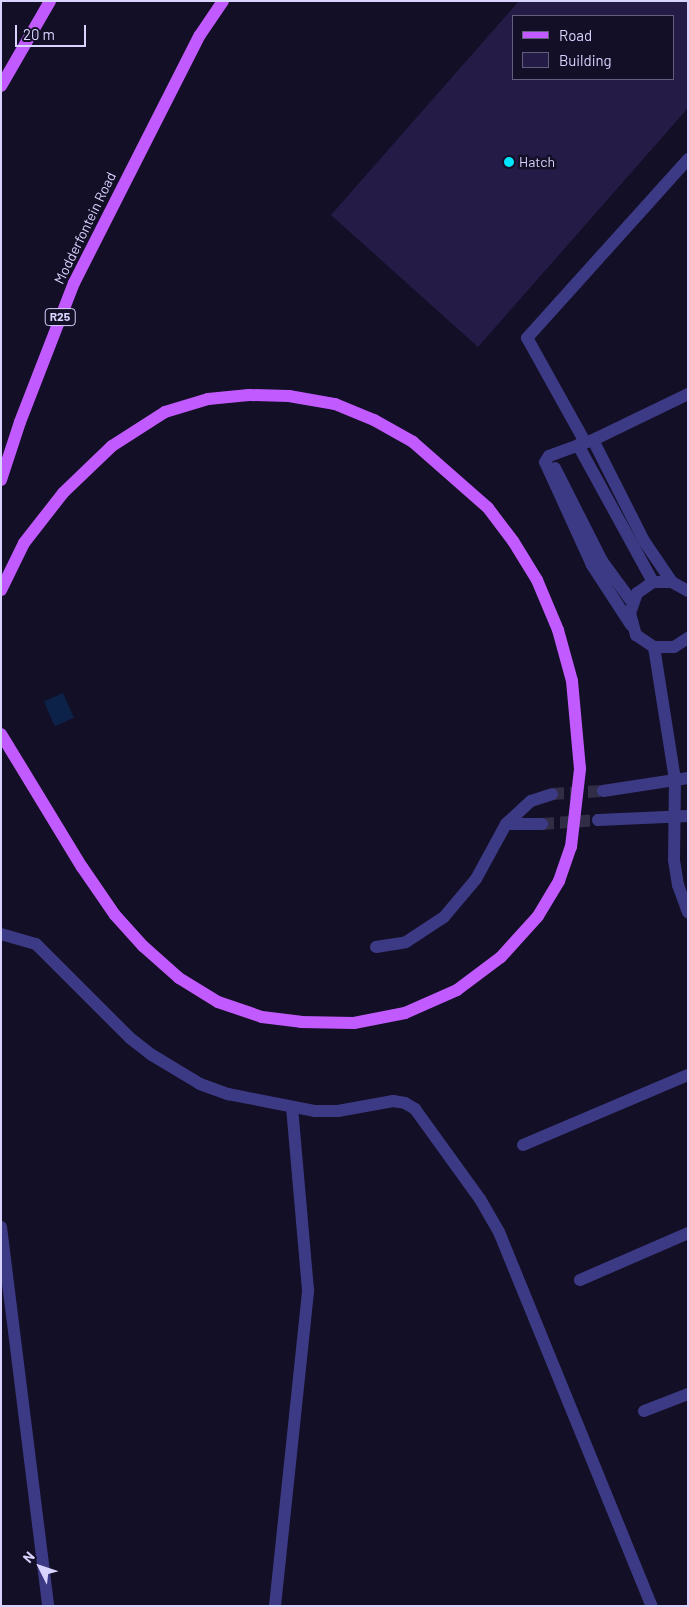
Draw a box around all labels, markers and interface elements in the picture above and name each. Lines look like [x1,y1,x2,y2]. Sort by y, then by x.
scale bar [18,15,89,47]
legend [512,15,674,80]
text: 20 m [23,25,55,43]
text: Road [559,26,592,44]
text: Building [559,51,612,69]
place label: Hatch [519,154,555,170]
marker: Hatch [503,156,515,168]
street label: Modderfontein Road [51,169,119,287]
road number: R25 [44,308,76,326]
north arrow [15,1542,65,1592]
text: N [19,1548,38,1566]

